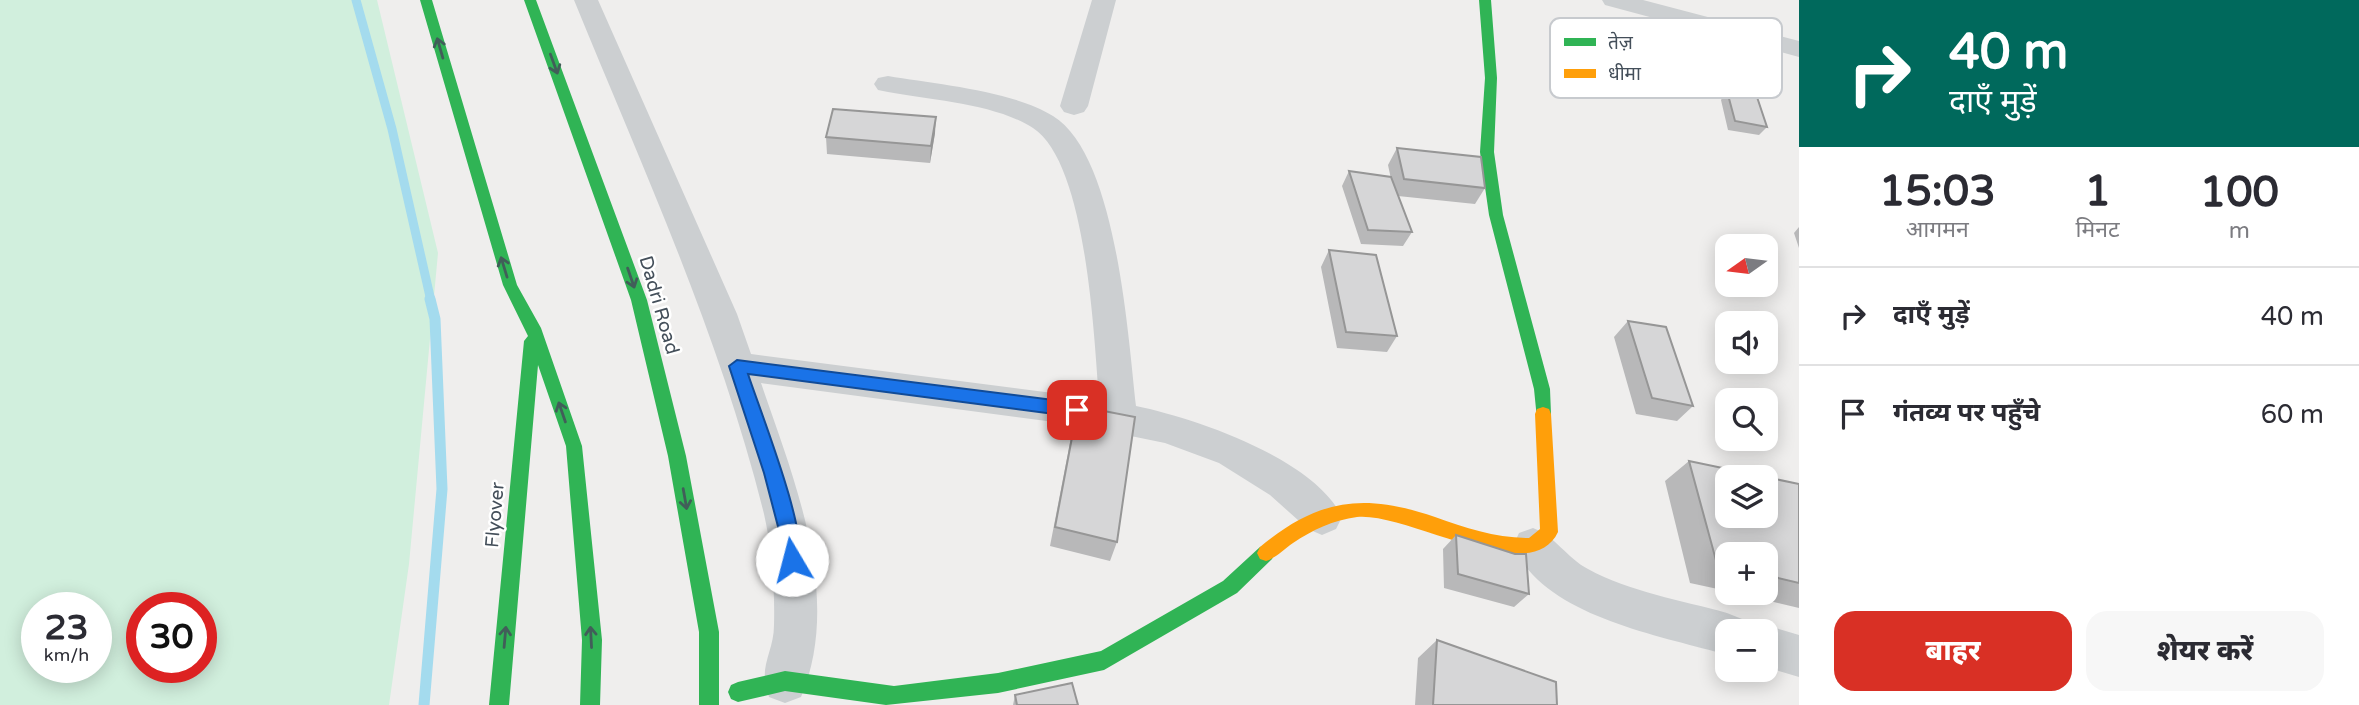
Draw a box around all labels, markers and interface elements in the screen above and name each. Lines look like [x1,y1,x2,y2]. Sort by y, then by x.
legend [1550,18,1782,98]
text: 40 m [1949,23,2068,82]
icon: right [1834,28,1925,119]
text: तेज़ [1608,31,1634,54]
one-way arrow [433,38,446,60]
one-way arrow [549,52,561,74]
text: धीमा [1608,63,1642,85]
text: दाएँ मुड़ें [1949,83,2037,121]
text: 15:03 [1879,166,1996,217]
text: 1 [2084,166,2111,217]
text: 100 [2200,167,2279,218]
text: आगमन [1906,216,1969,244]
text: मिनट [2076,216,2120,244]
text: m [2229,217,2250,245]
north arrow [1715,234,1778,298]
map controls [1715,234,1778,682]
street label: Dadri Road [634,253,684,357]
one-way arrow [497,256,510,278]
one-way arrow [626,266,638,288]
icon: right [1834,297,1872,335]
text: दाएँ मुड़ें [1893,299,1970,330]
text: 40 m [2261,301,2324,332]
button: sound [1715,311,1778,374]
pin [1047,380,1107,440]
button: search [1715,388,1778,451]
icon: arrive [1058,391,1096,429]
icon: arrive [1834,395,1872,433]
text: गंतव्य पर पहुँचे [1893,397,2040,428]
text: 60 m [2261,399,2324,430]
one-way arrow [555,402,567,424]
button: layers [1715,465,1778,528]
street label: Flyover [481,481,509,549]
one-way arrow [679,487,692,510]
position arrow [755,523,829,597]
button: + [1715,542,1778,605]
speed limit sign: 30 [126,592,217,683]
text: 23 [45,607,88,649]
button: बाहर [1834,611,2072,691]
button: शेयर करें [2086,611,2324,691]
button: − [1715,619,1778,682]
one-way arrow [499,626,512,649]
one-way arrow [585,626,598,649]
text: km/h [44,644,89,666]

